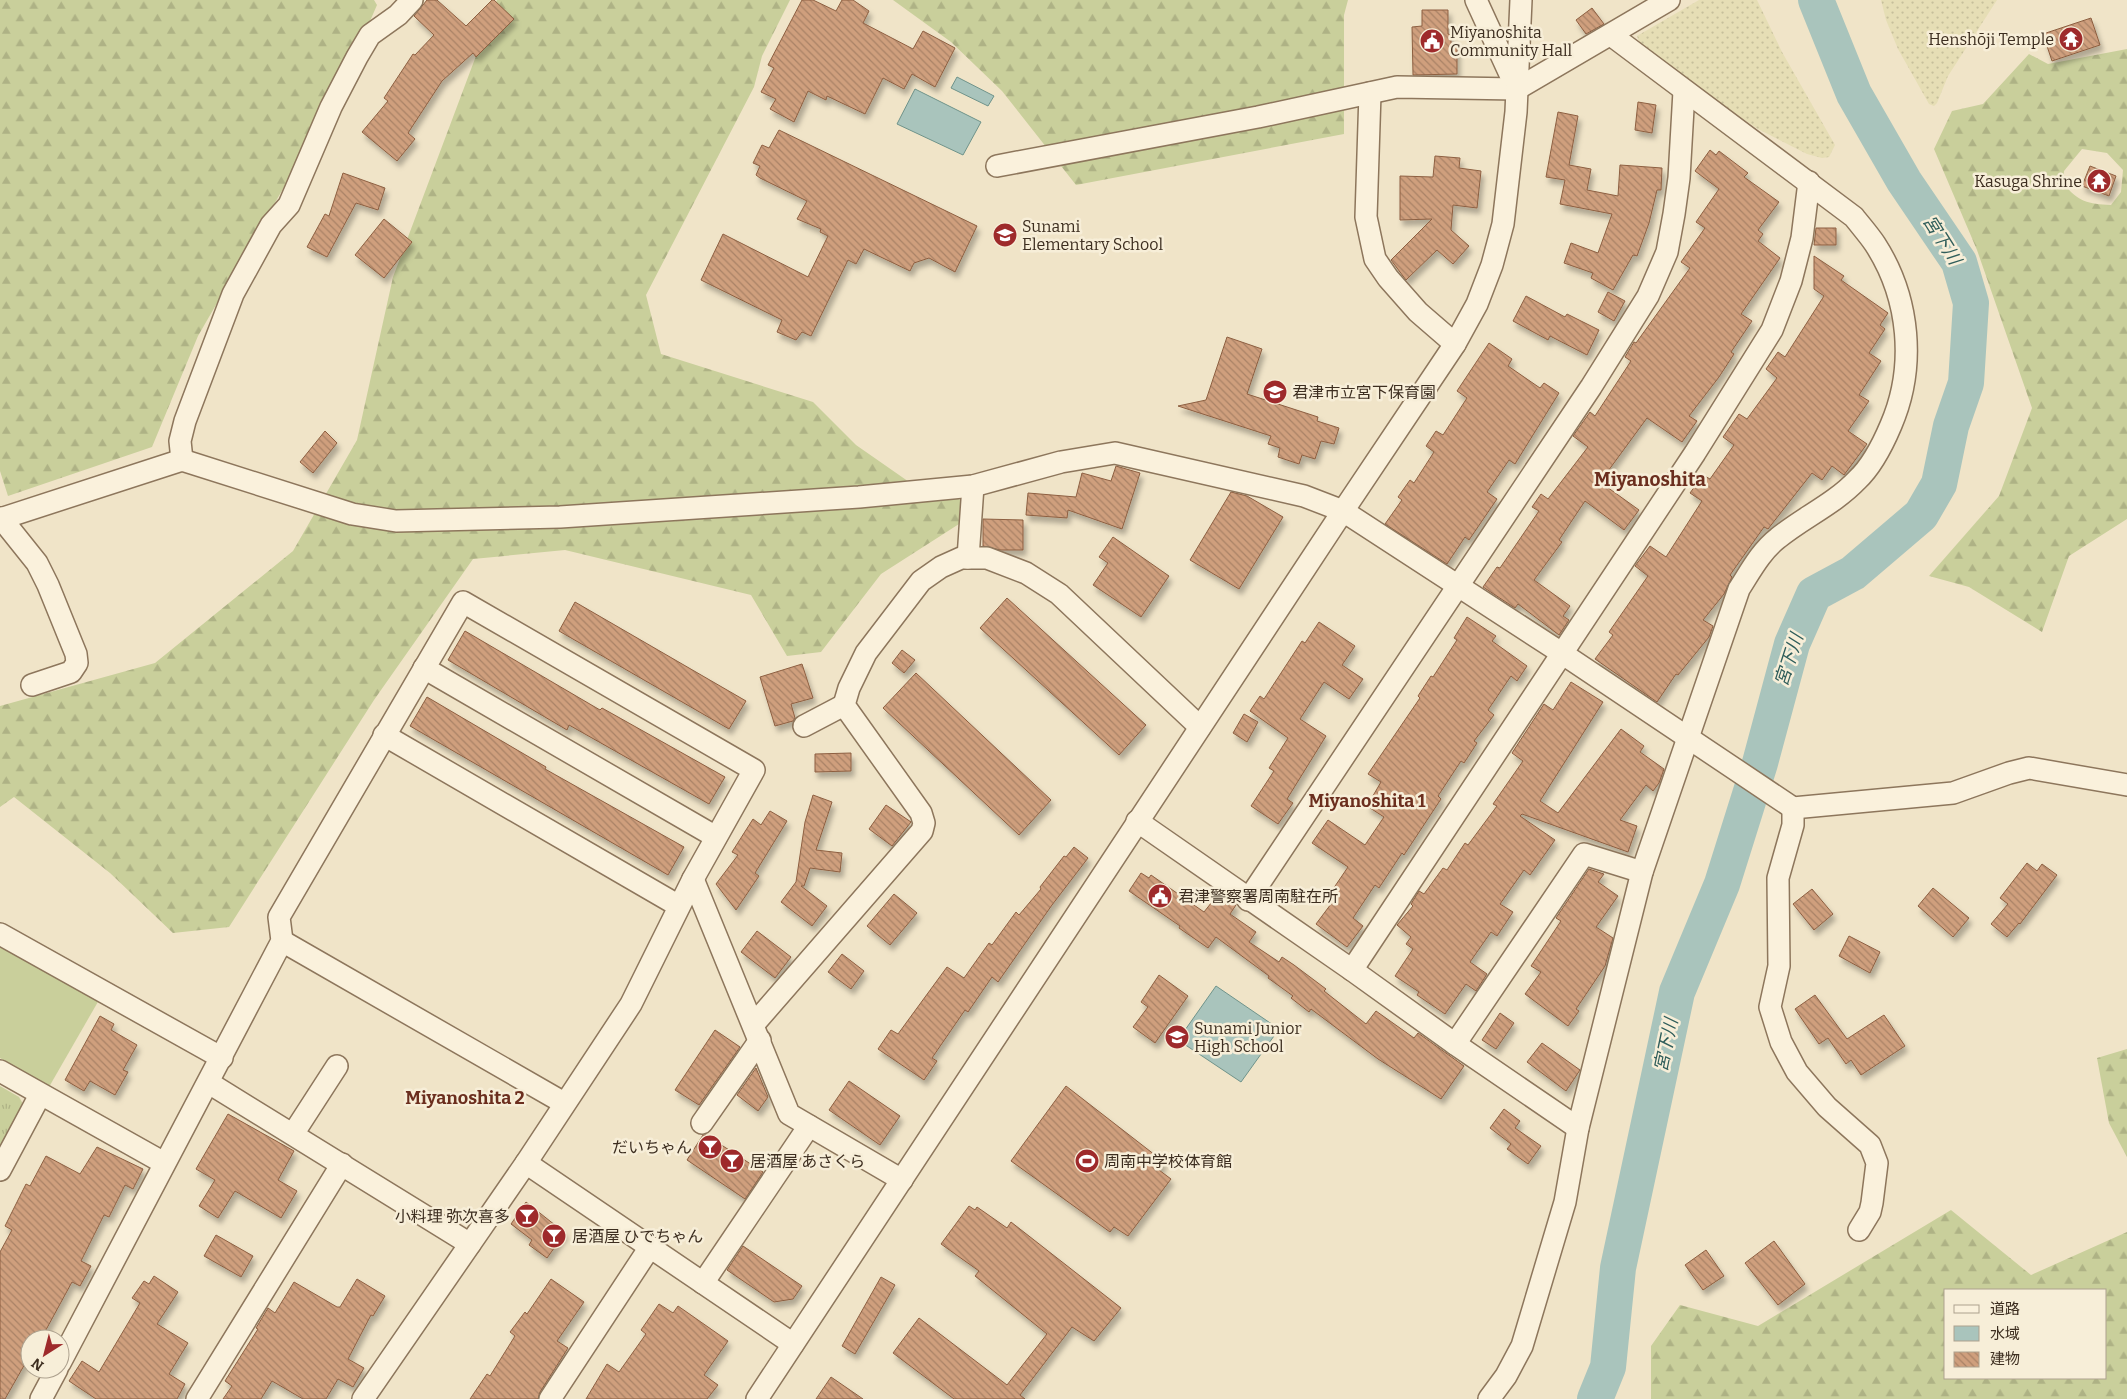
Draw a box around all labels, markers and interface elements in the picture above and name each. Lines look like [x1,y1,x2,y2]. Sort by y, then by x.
place label: Miyanoshita Community Hall [1450,23,1573,60]
temple icon: Henshōji Temple [2058,26,2084,52]
public building icon: Miyanoshita Community Hall [1419,28,1445,54]
place label: Henshōji Temple [1928,30,2054,49]
temple icon: Kasuga Shrine [2086,168,2112,194]
place label: Kasuga Shrine [1974,172,2082,191]
water label: 宮下川 [1918,211,1967,270]
place label: Sunami Elementary School [1022,217,1163,254]
school or university icon: Sunami Elementary School [992,222,1018,248]
school or university icon: 君津市立宮下保育園 [1262,379,1288,405]
place label: 君津市立宮下保育園 [1292,383,1436,402]
district label: Miyanoshita [1594,468,1706,491]
water label: 宮下川 [1770,629,1808,689]
district label: Miyanoshita 1 [1309,790,1426,812]
public building icon: 君津警察署周南駐在所 [1147,883,1173,909]
place label: 君津警察署周南駐在所 [1178,887,1338,906]
water label: 宮下川 [1650,1014,1683,1074]
place label: Sunami Junior High School [1194,1019,1302,1056]
school or university icon: Sunami Junior High School [1164,1024,1190,1050]
district label: Miyanoshita 2 [405,1087,525,1109]
bar icon: だいちゃん [697,1134,723,1160]
place label: だいちゃん [612,1138,692,1157]
bar icon: 居酒屋 あさくら [719,1148,745,1174]
sports icon: 周南中学校体育館 [1074,1148,1100,1174]
place label: 居酒屋 あさくら [750,1152,865,1171]
place label: 周南中学校体育館 [1104,1152,1232,1171]
bar icon: 小料理 弥次喜多 [514,1203,540,1229]
place label: 小料理 弥次喜多 [395,1207,510,1226]
bar icon: 居酒屋 ひでちゃん [541,1223,567,1249]
place label: 居酒屋 ひでちゃん [572,1227,703,1246]
legend [1944,1289,2107,1379]
text: 道路 [1990,1300,2020,1318]
text: 水域 [1990,1325,2020,1343]
north arrow [20,1329,70,1379]
text: 建物 [1990,1350,2020,1368]
text: N [28,1354,47,1374]

